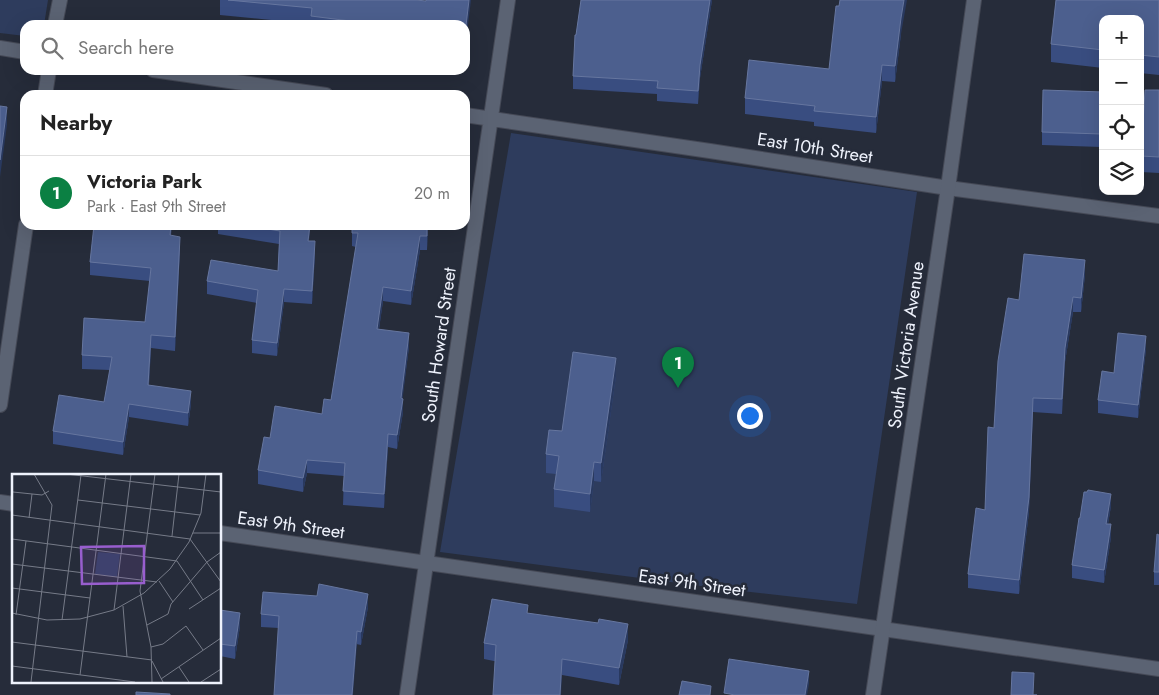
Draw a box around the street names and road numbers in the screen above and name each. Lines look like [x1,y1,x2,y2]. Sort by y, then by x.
street label: East 10th Street [755,126,875,170]
street label: South Victoria Avenue [881,260,931,430]
street label: South Howard Street [415,265,463,424]
street label: East 9th Street [236,505,347,545]
street label: East 9th Street [637,563,748,603]

